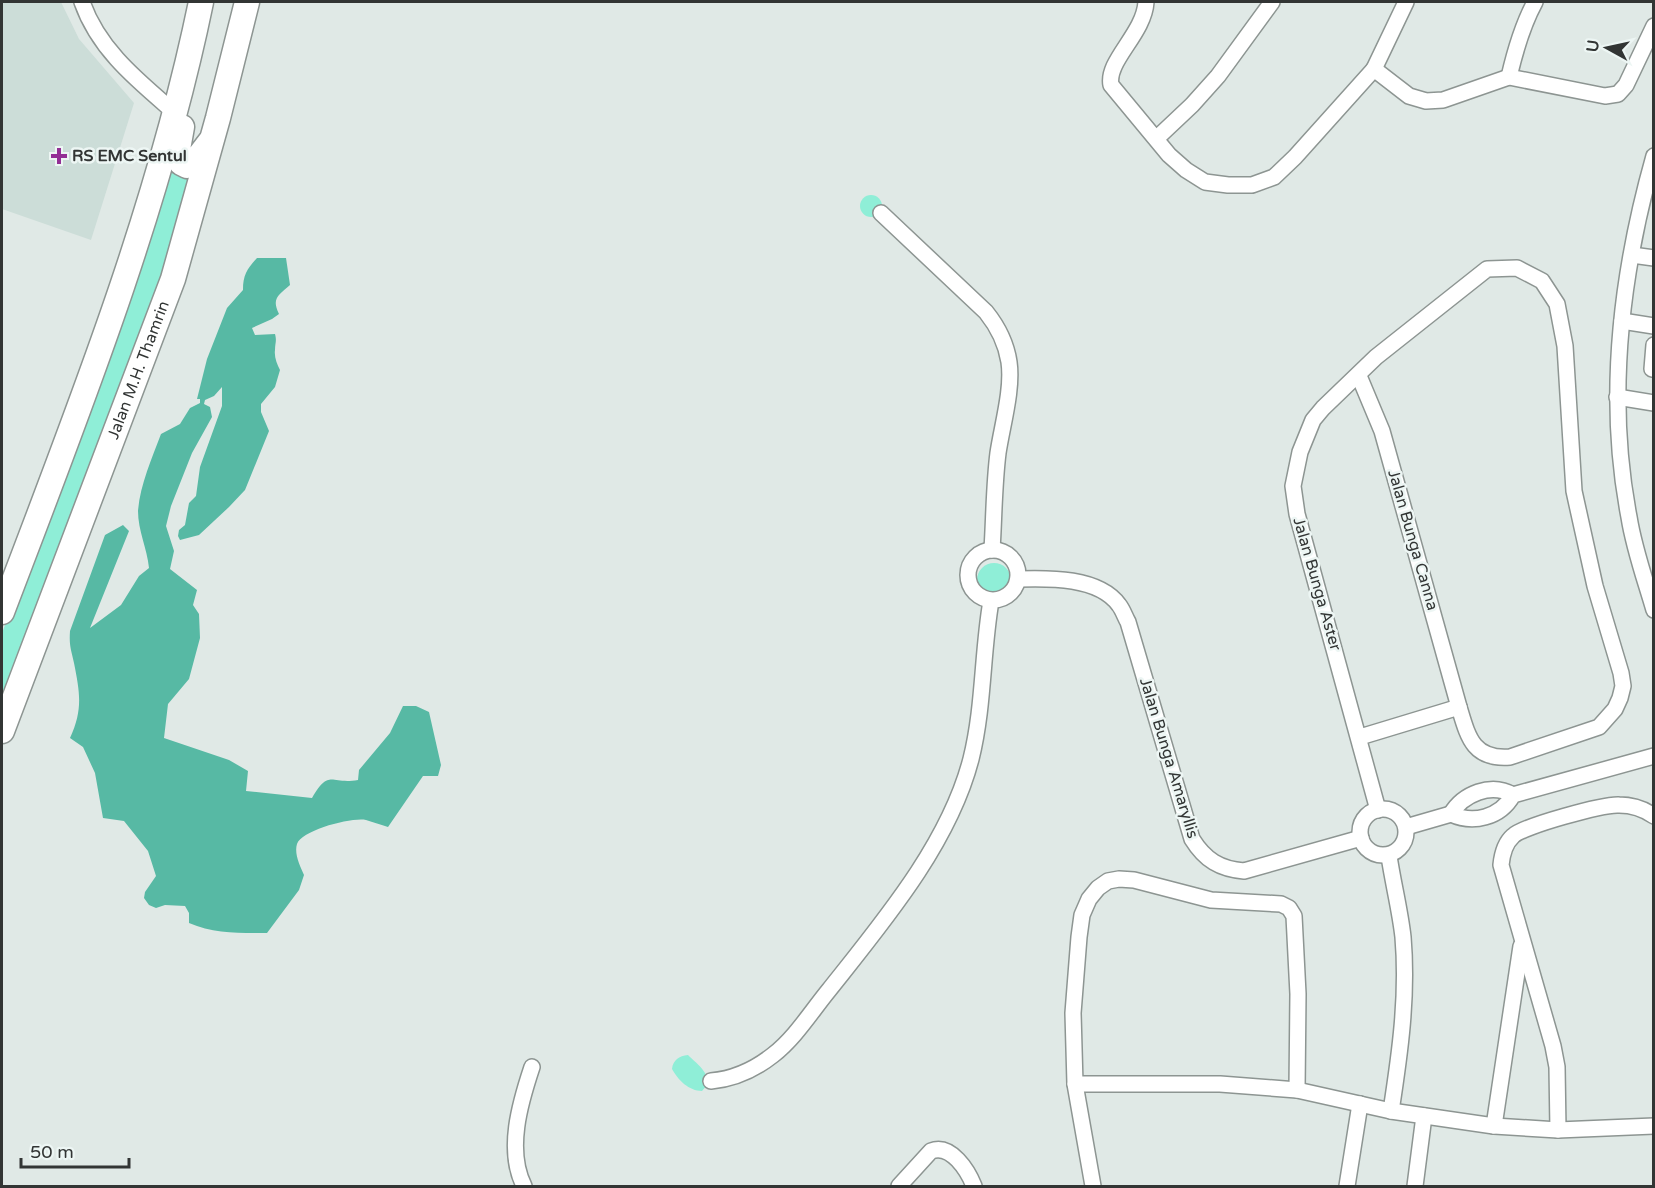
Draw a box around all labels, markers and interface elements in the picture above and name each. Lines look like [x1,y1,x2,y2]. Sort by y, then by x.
north arrow [1577,18,1637,78]
text: U [1582,39,1604,53]
place label: RS EMC Sentul [72,146,187,166]
marker: RS EMC Sentul [50,147,68,165]
street label: Jalan M.H. Thamrin [103,298,174,442]
street label: Jalan Bunga Canna [1383,467,1443,613]
street label: Jalan Bunga Aster [1288,515,1346,654]
street label: Jalan Bunga Amaryllis [1135,675,1203,841]
scale bar [21,1131,129,1169]
text: 50 m [30,1141,74,1163]

